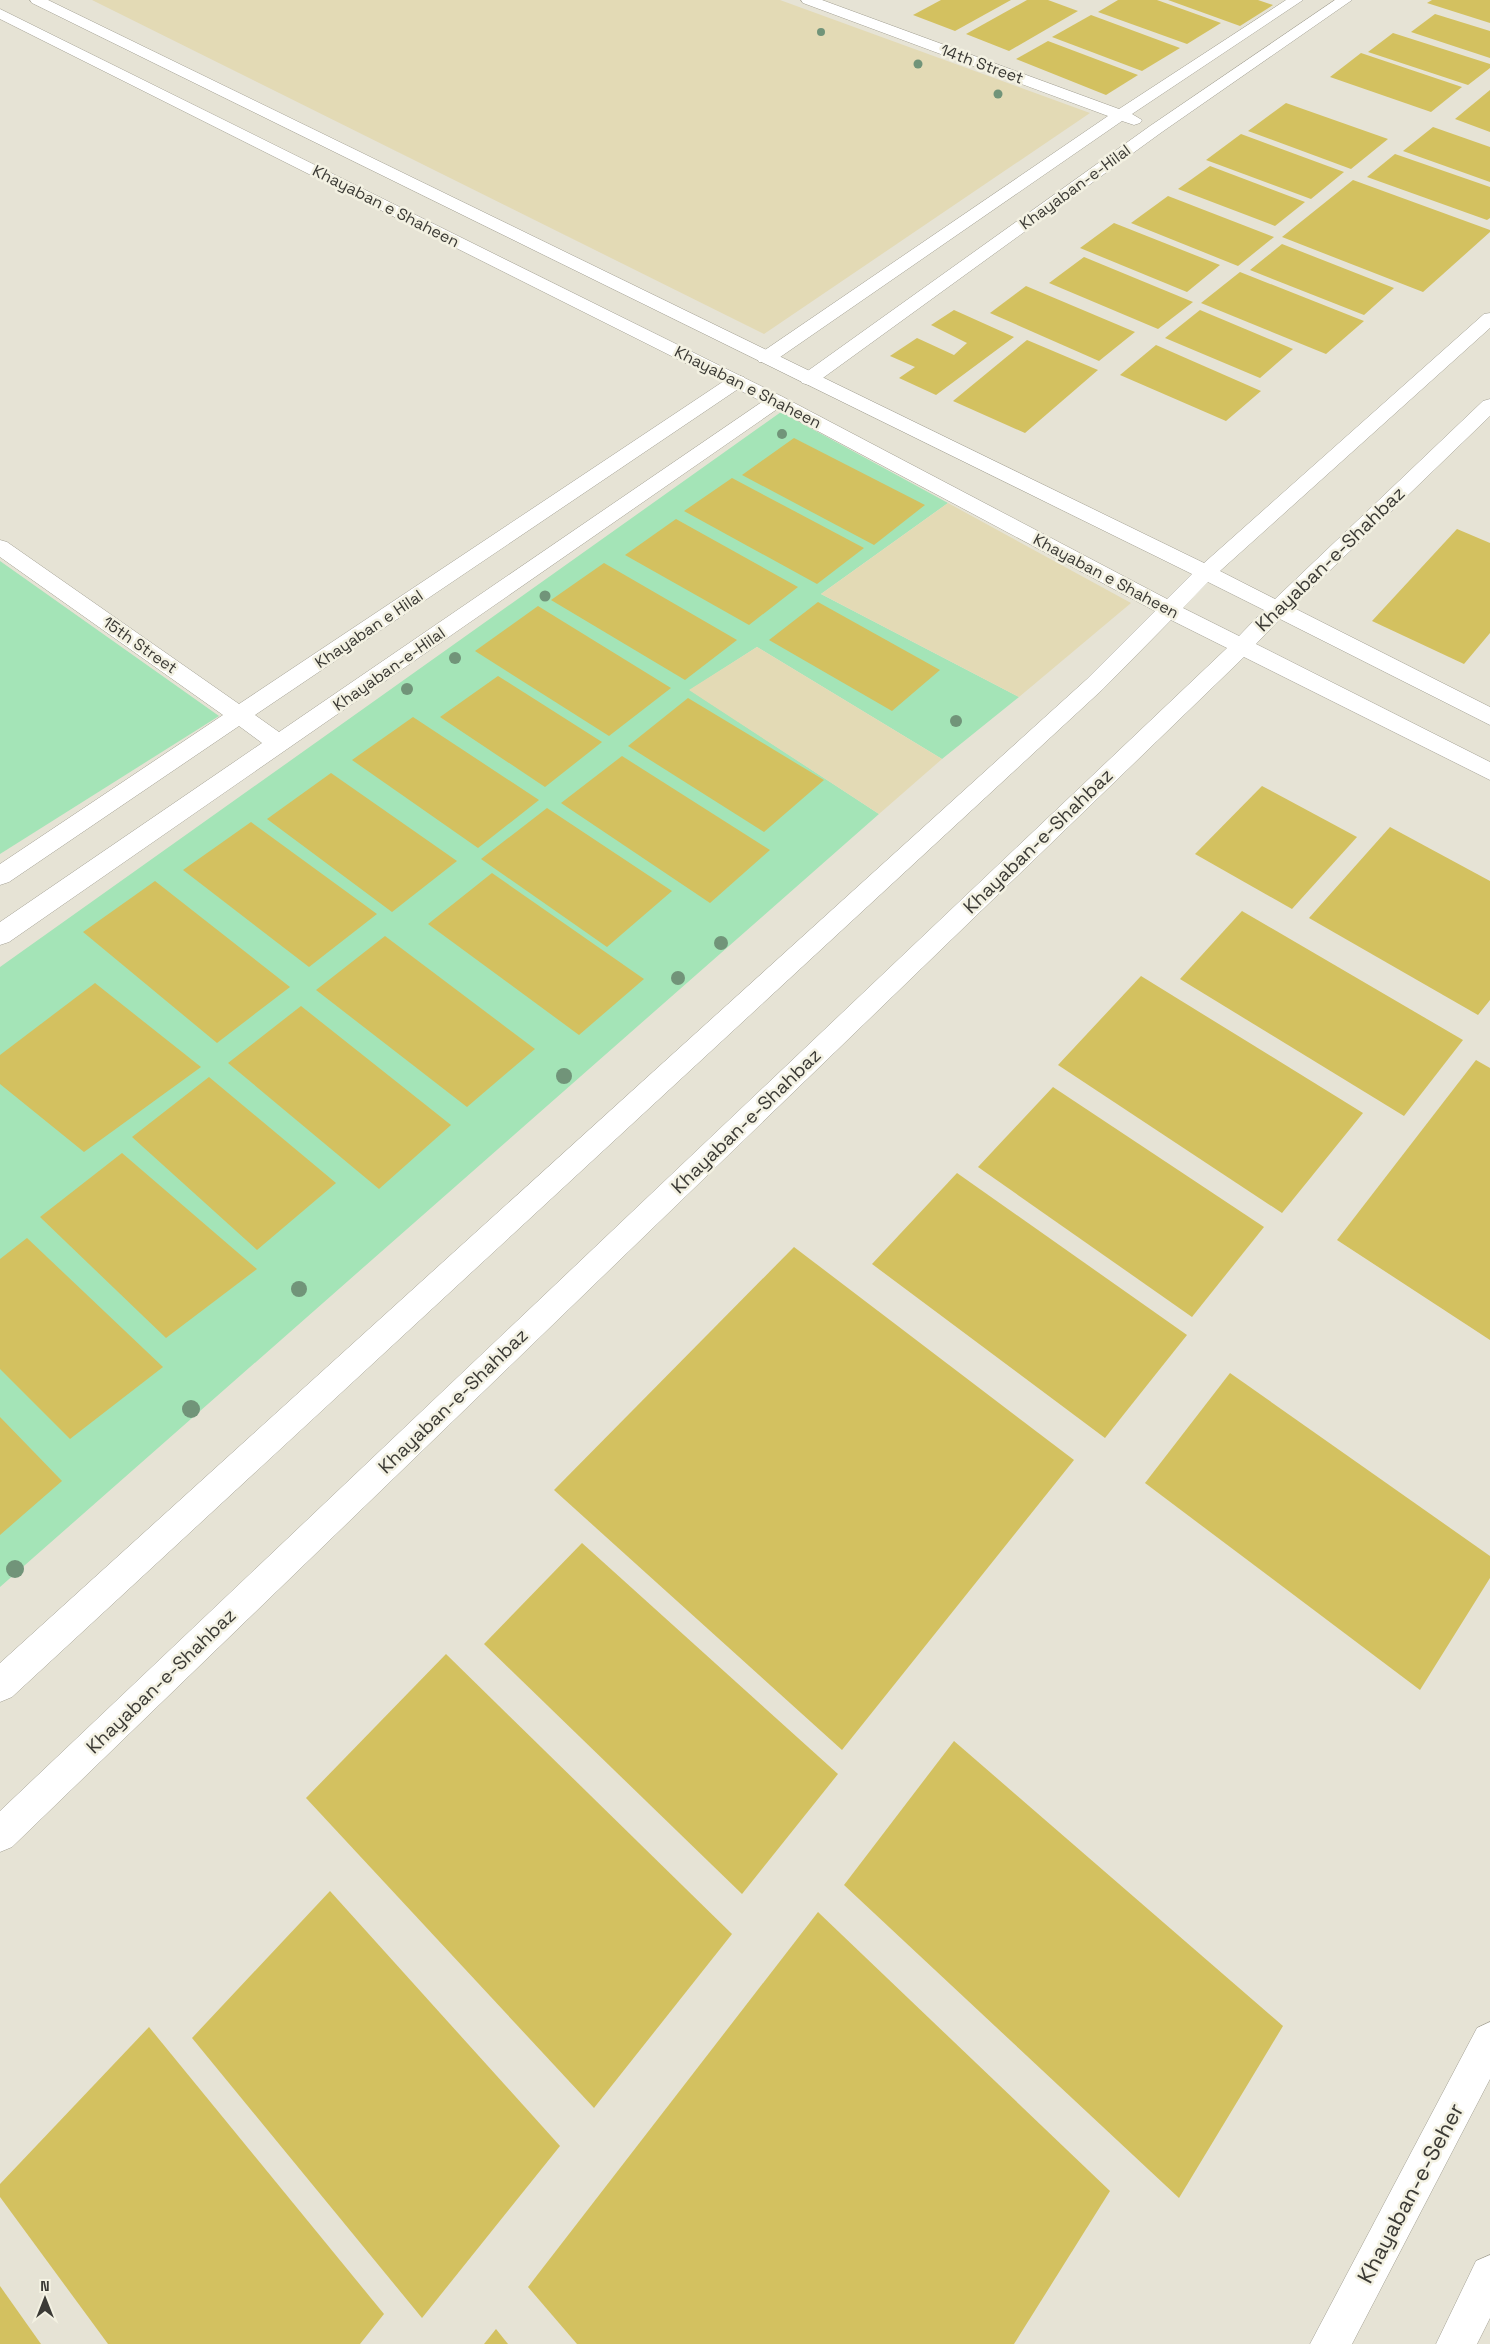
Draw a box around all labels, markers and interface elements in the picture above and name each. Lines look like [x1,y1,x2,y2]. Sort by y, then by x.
street label: 14th Street [938,39,1026,89]
street label: Khayaban-e-Hilal [1015,140,1135,234]
street label: Khayaban e Shaheen [309,160,463,252]
street label: Khayaban e Shaheen [671,341,825,433]
street label: Khayaban-e-Shahbaz [1250,481,1410,637]
street label: Khayaban e Shaheen [1030,529,1182,623]
street label: Khayaban e Hilal [311,585,427,673]
street label: 15th Street [99,612,181,678]
street label: Khayaban-e-Hilal [329,622,449,716]
street label: Khayaban-e-Shahbaz [958,763,1118,919]
street label: Khayaban-e-Shahbaz [666,1043,826,1199]
street label: Khayaban-e-Shahbaz [373,1323,533,1479]
street label: Khayaban-e-Shahbaz [81,1603,241,1759]
street label: Khayaban-e-Seher [1351,2098,1469,2288]
north arrow [20,2274,70,2324]
text: N [40,2277,50,2295]

